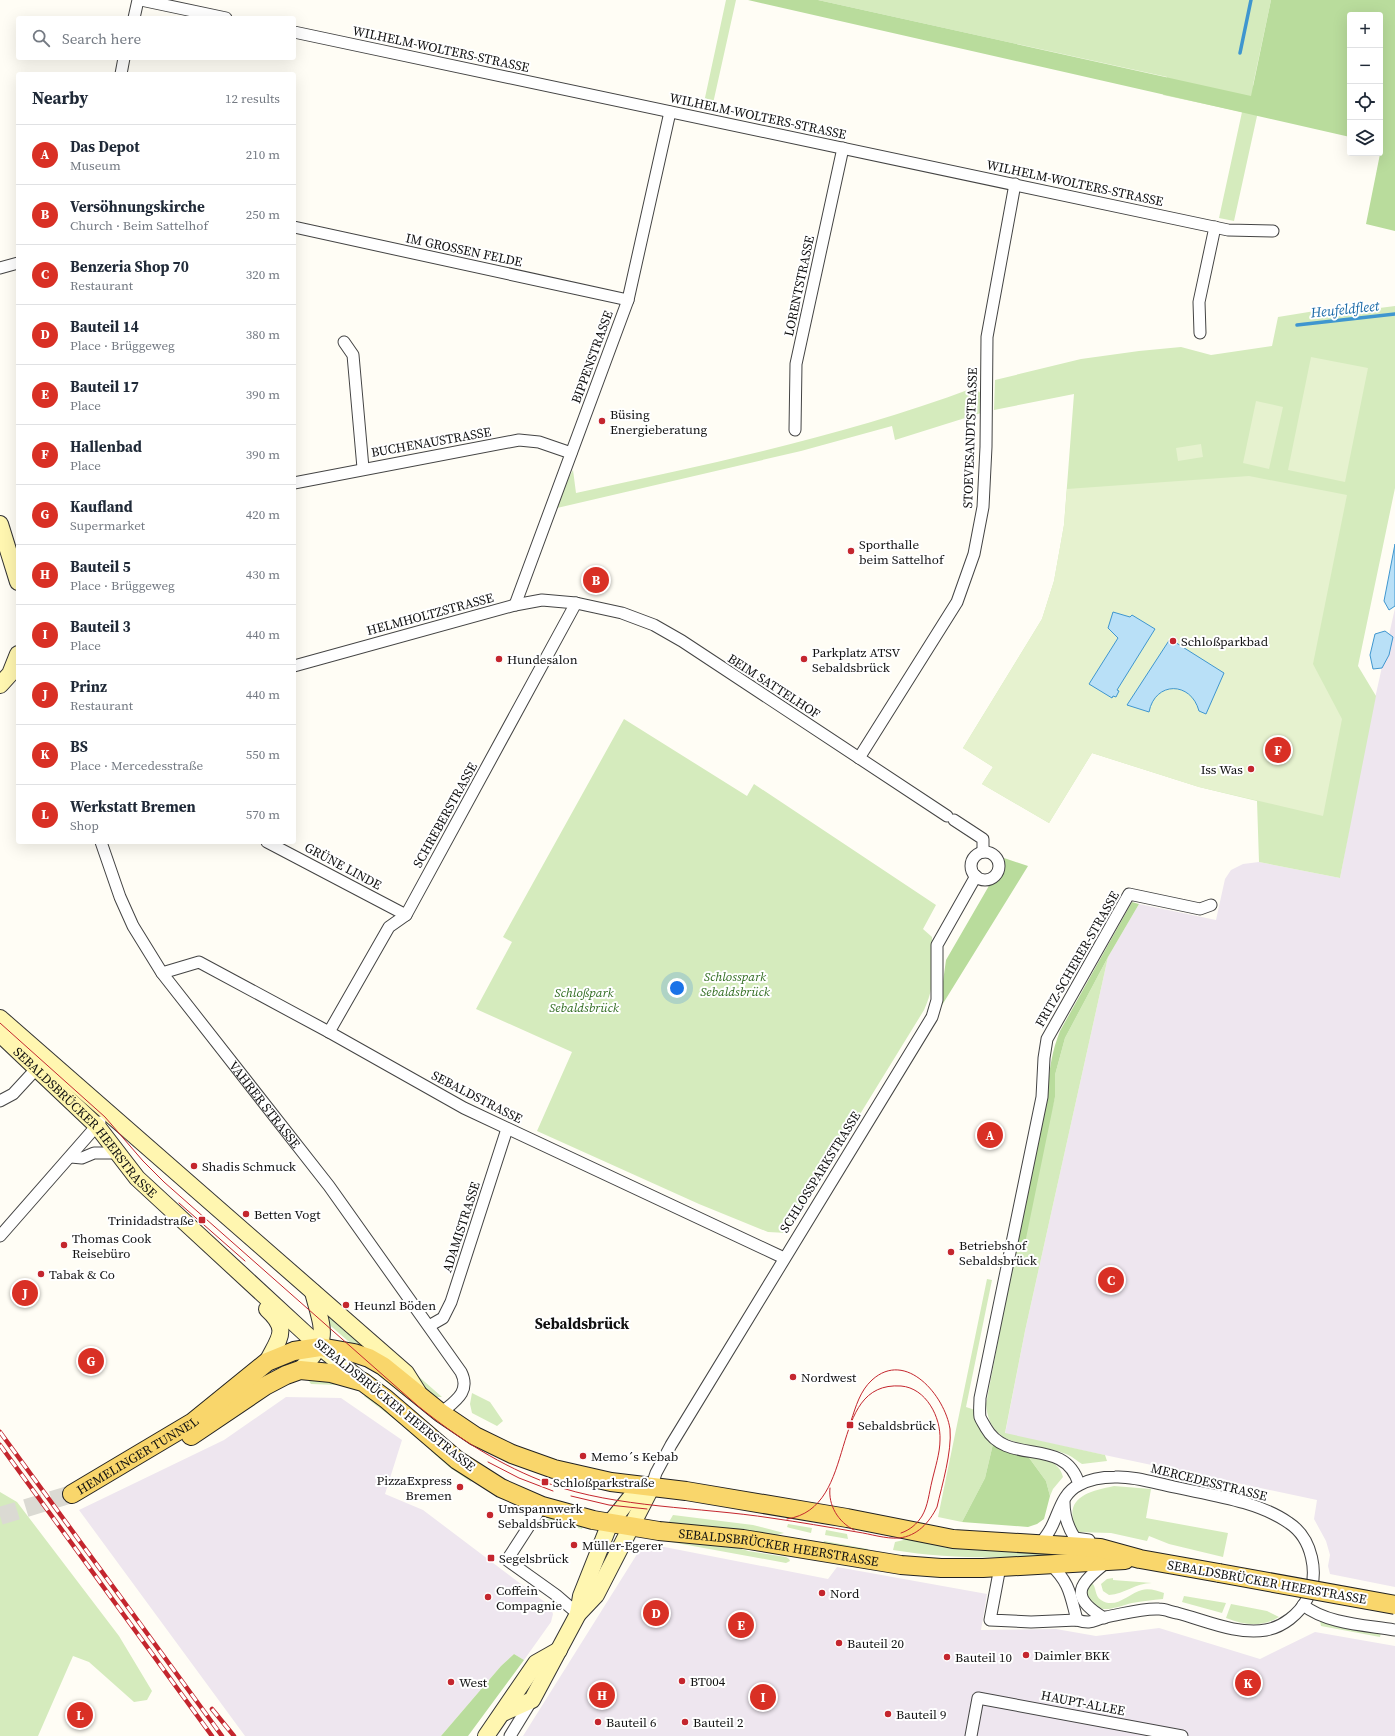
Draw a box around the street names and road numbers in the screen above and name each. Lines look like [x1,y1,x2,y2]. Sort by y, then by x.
street label: WILHELM-WOLTERS-STRASSE [351,22,531,76]
street label: WILHELM-WOLTERS-STRASSE [668,89,848,143]
street label: WILHELM-WOLTERS-STRASSE [985,156,1165,210]
street label: IM GROSSEN FELDE [404,229,524,271]
street label: LORENTSTRASSE [780,234,818,338]
street label: BIPPENSTRASSE [567,308,617,406]
street label: STOEVESANDTSTRASSE [959,367,981,509]
street label: BUCHENAUSTRASSE [370,423,492,461]
street label: HELMHOLTZSTRASSE [365,589,495,639]
street label: BEIM SATTELHOF [724,650,824,723]
street label: SCHREBERSTRASSE [409,759,481,871]
street label: GRÜNE LINDE [302,839,385,893]
street label: FRITZ-SCHERER-STRASSE [1031,888,1123,1030]
street label: SEBALDSBRÜCKER HEERSTRASSE [10,1043,161,1201]
street label: VAHRER STRASSE [225,1057,305,1151]
street label: SEBALDSTRASSE [429,1067,525,1127]
street label: SCHLOSSPARKSTRASSE [776,1108,864,1236]
street label: ADAMISTRASSE [438,1179,484,1275]
street label: SEBALDSBRÜCKER HEERSTRASSE [311,1335,479,1475]
street label: HEMELINGER TUNNEL [73,1412,202,1498]
street label: MERCEDESSTRASSE [1149,1459,1269,1505]
street label: SEBALDSBRÜCKER HEERSTRASSE [678,1524,880,1570]
street label: SEBALDSBRÜCKER HEERSTRASSE [1166,1556,1368,1608]
street label: HAUPT-ALLEE [1040,1687,1127,1719]

